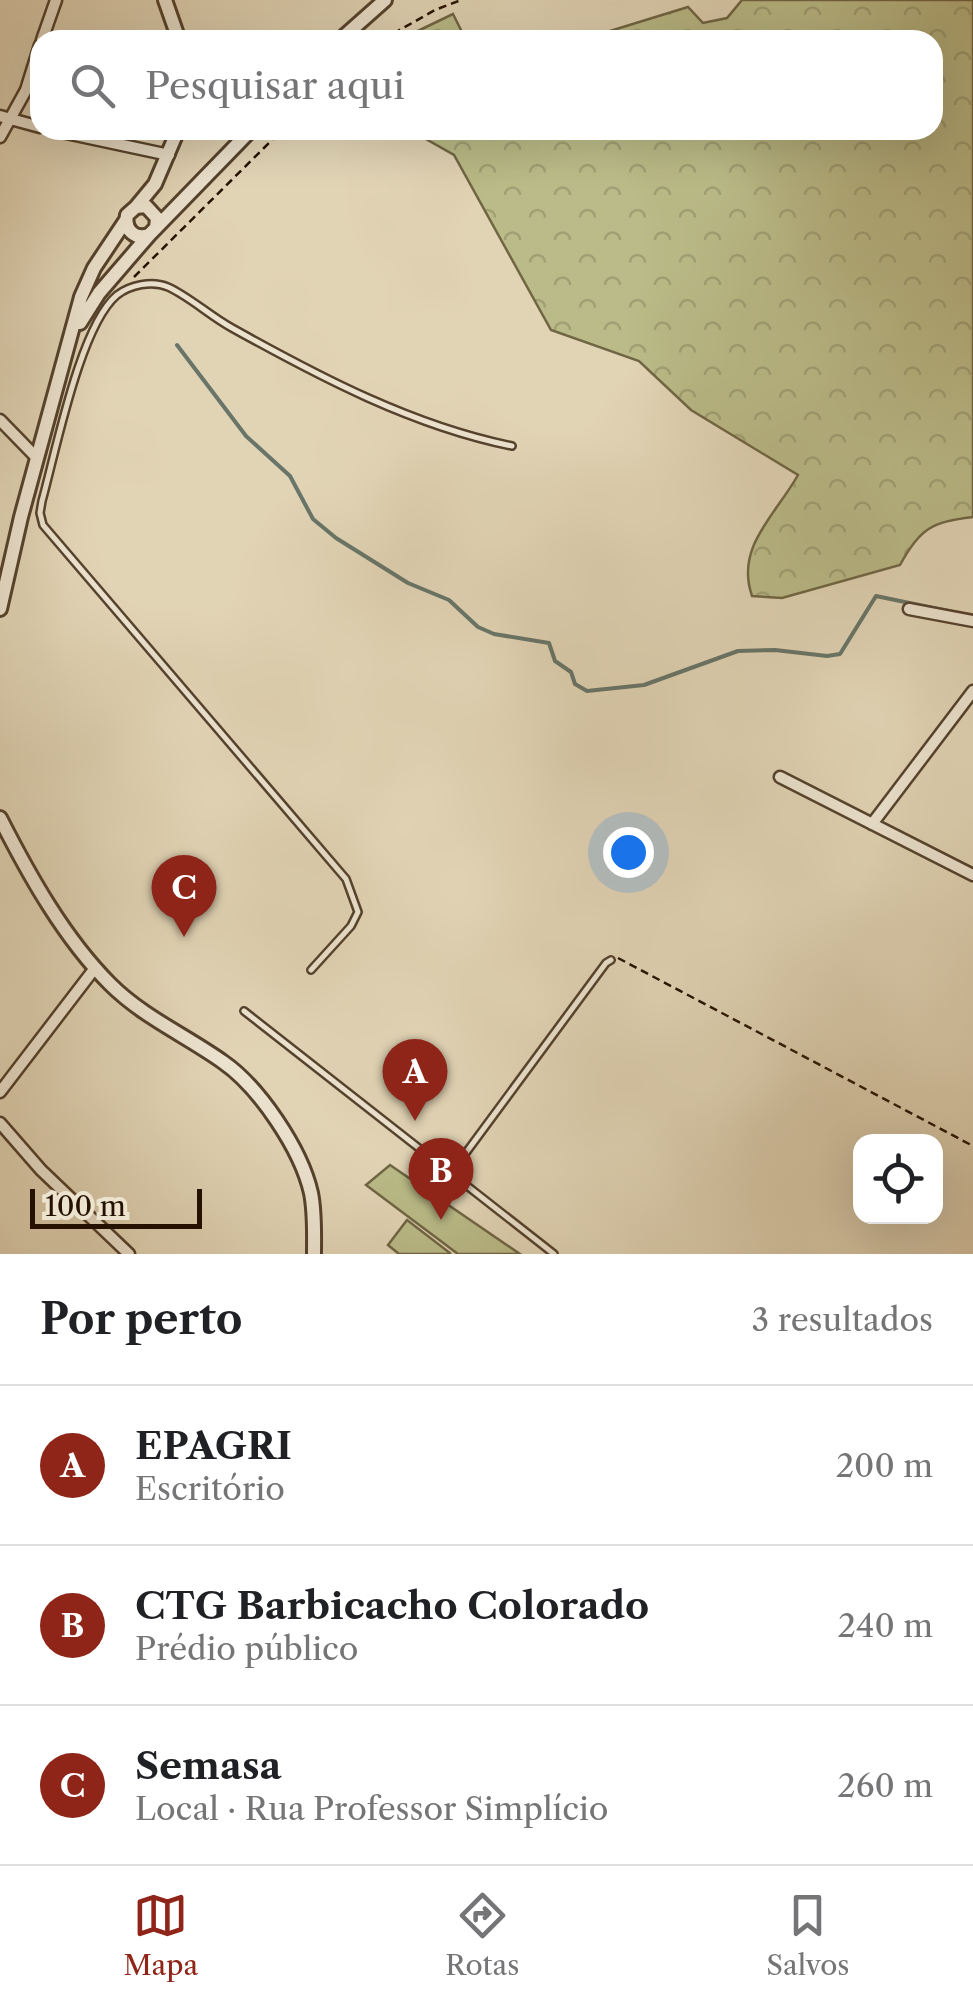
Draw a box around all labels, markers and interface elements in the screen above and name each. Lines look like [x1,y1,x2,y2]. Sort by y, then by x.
search box [30,30,943,140]
icon: search [65,58,120,113]
text: Pesquisar aqui [145,62,405,109]
your location [603,827,654,878]
pin: C [152,854,216,937]
pin: A [382,1038,448,1121]
map controls [853,1134,943,1224]
button: locate [853,1134,943,1224]
pin: B [408,1138,474,1220]
scale bar [30,1184,202,1228]
text: 100 m [45,1189,126,1223]
text: Por perto [40,1293,243,1345]
text: 3 resultados [751,1300,933,1339]
text: EPAGRI [135,1422,292,1469]
text: A [60,1446,85,1485]
text: 200 m [836,1446,933,1485]
text: Escritório [135,1469,285,1508]
text: CTG Barbicacho Colorado [135,1582,649,1629]
text: B [61,1606,84,1645]
text: 240 m [837,1606,933,1645]
text: Prédio público [135,1629,358,1668]
text: Semasa [135,1742,282,1789]
text: C [60,1766,85,1805]
text: 260 m [837,1766,933,1805]
text: Local · Rua Professor Simplício [135,1789,608,1828]
tab: Mapa [123,1888,198,1982]
tab: Rotas [445,1888,519,1982]
tab: Salvos [766,1888,850,1982]

